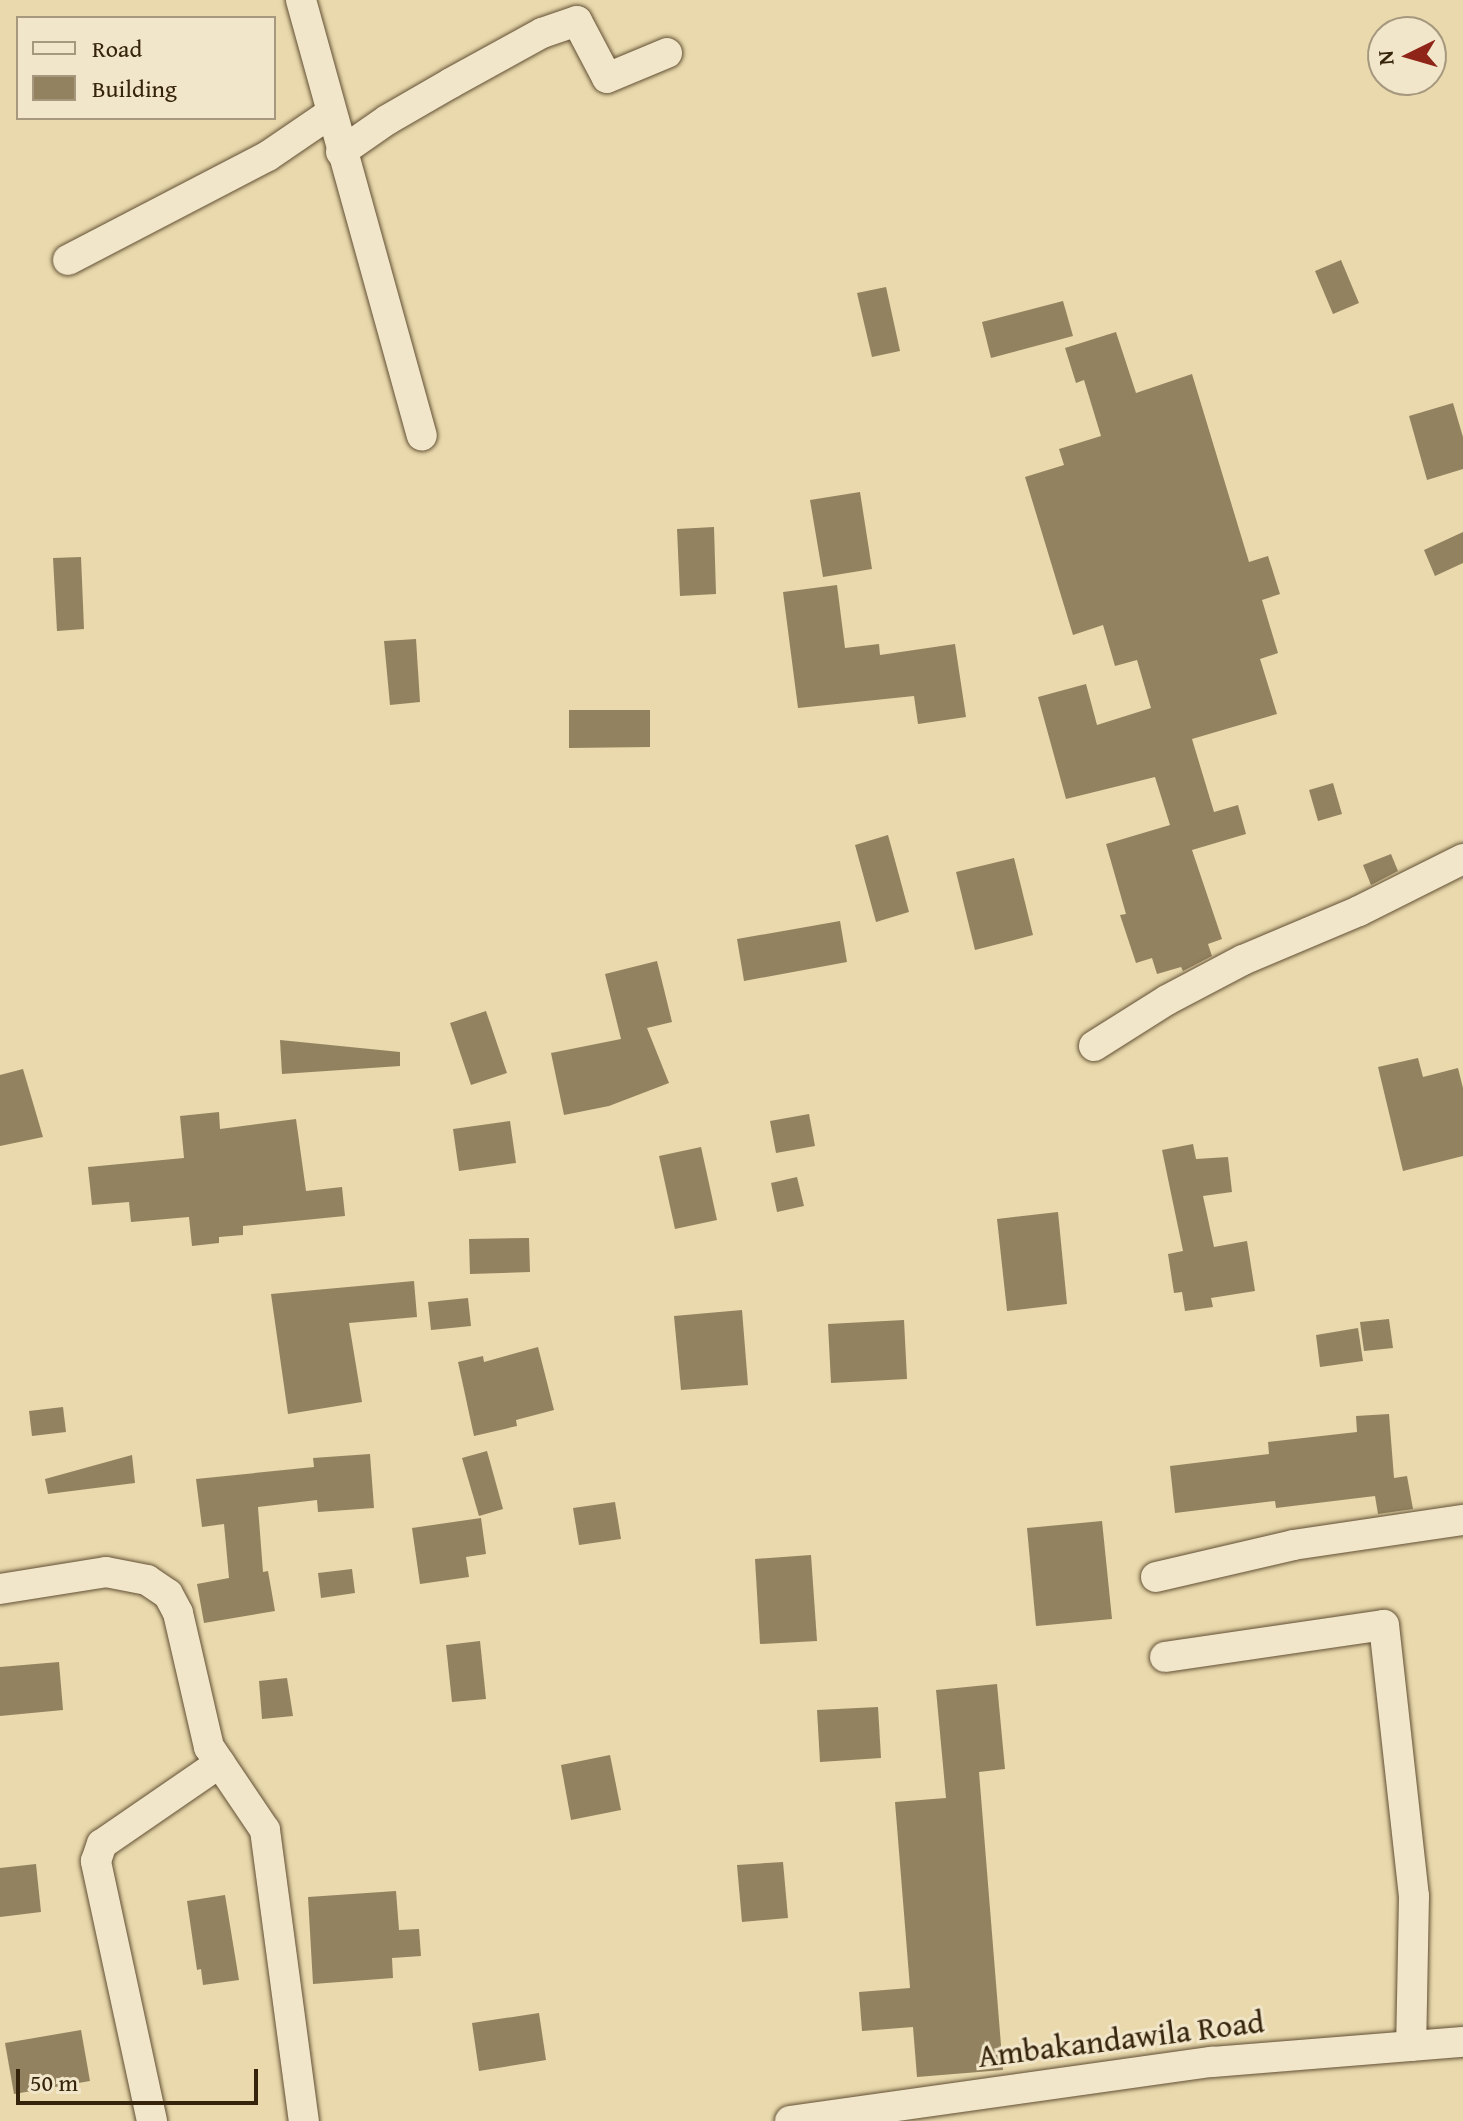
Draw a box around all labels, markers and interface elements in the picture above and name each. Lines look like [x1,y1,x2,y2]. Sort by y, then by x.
legend [16,16,276,120]
north arrow [1367,16,1447,96]
text: Road [92,31,142,66]
text: N [1369,49,1402,67]
text: Building [92,71,177,106]
street label: Ambakandawila Road [976,2002,1266,2076]
scale bar [20,2053,262,2103]
text: 50 m [30,2065,78,2100]

